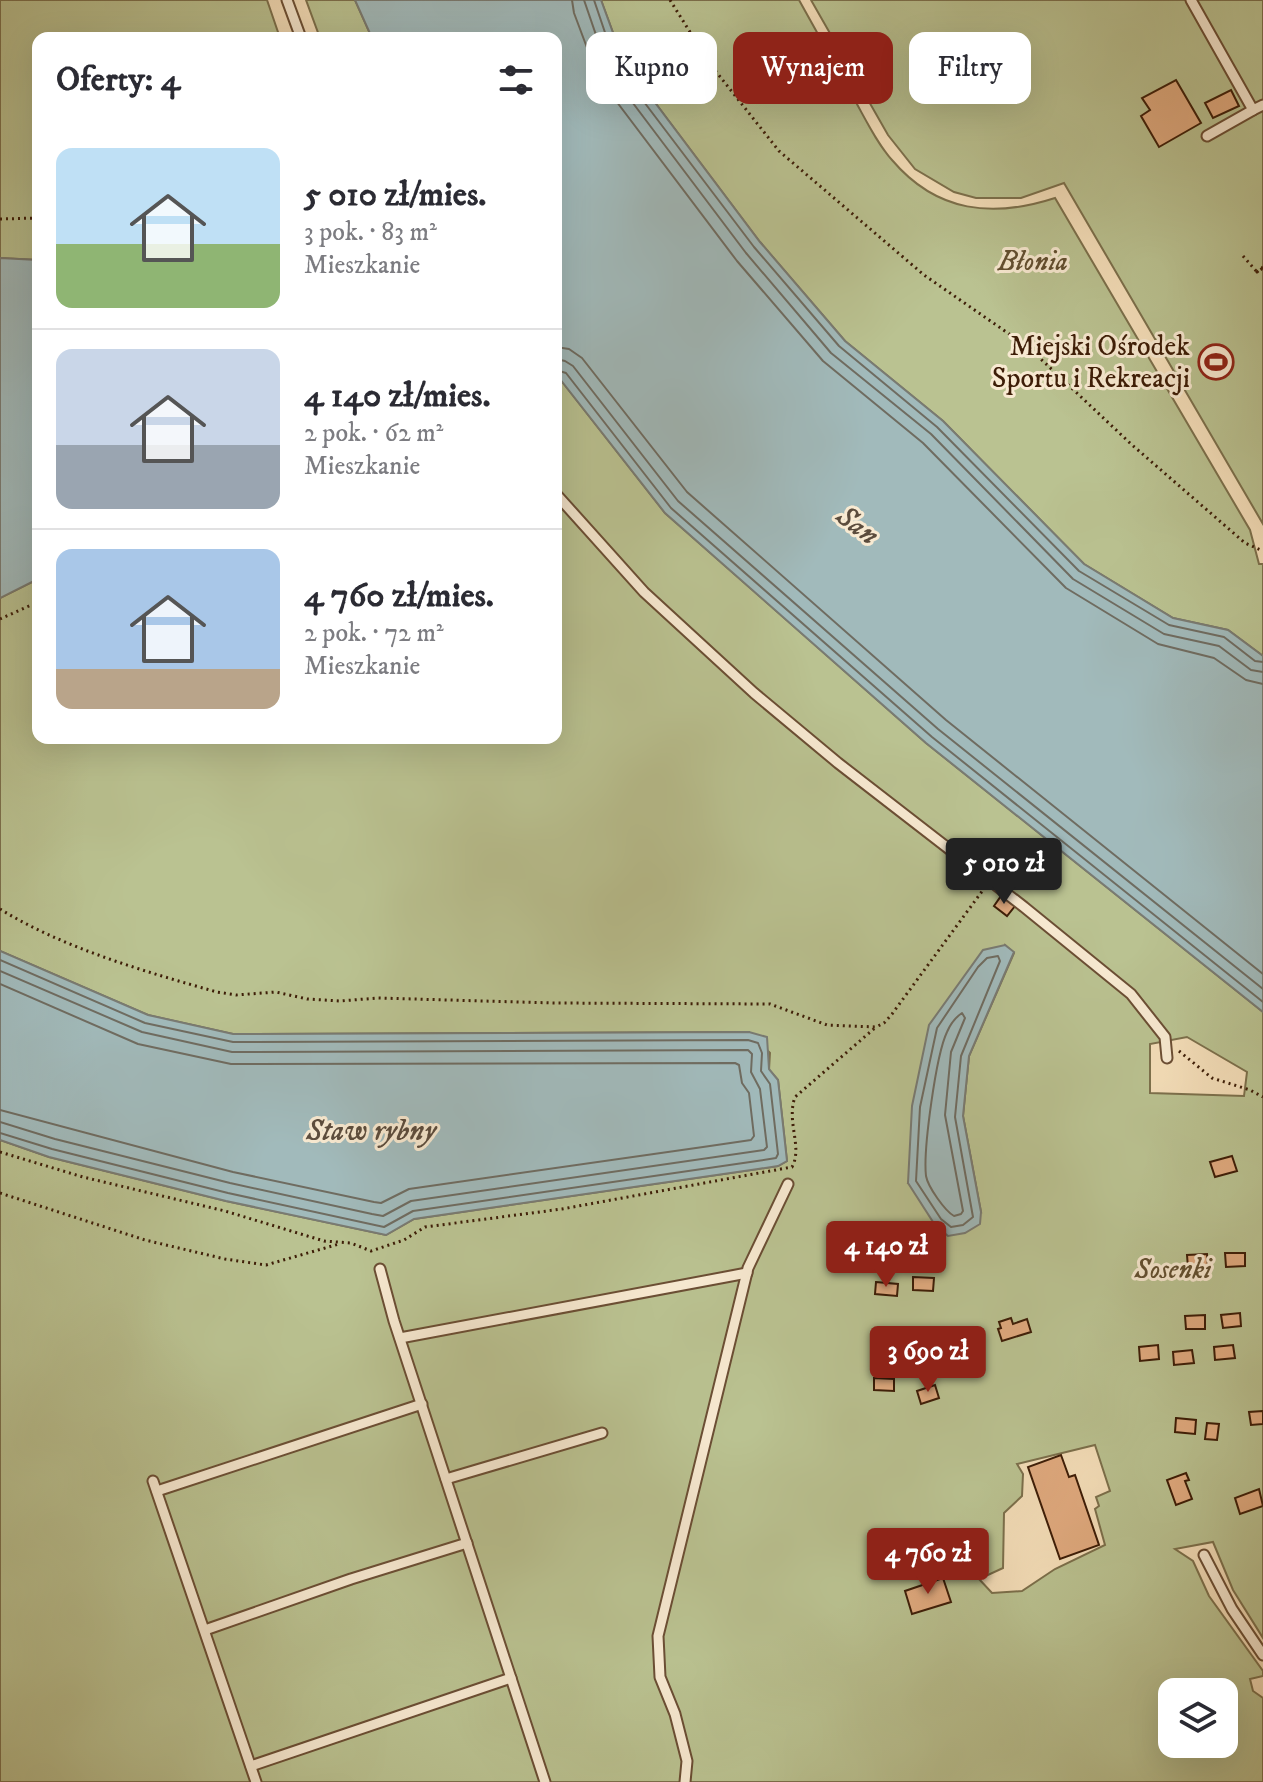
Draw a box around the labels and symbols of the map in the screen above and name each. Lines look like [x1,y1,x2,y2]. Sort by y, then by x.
park label: Błonia [997,244,1068,279]
place label: Miejski Ośrodek Sportu i Rekreacji [992,329,1190,396]
sports icon: Miejski Ośrodek Sportu i Rekreacji [1197,343,1235,381]
water label: San [827,497,886,554]
pin: 5 010 zł [921,838,1087,906]
water label: Staw rybny [305,1113,438,1150]
pin: 4 140 zł [803,1221,969,1289]
park label: Sosenki [1133,1252,1213,1287]
pin: 3 690 zł [845,1326,1011,1394]
pin: 4 760 zł [845,1528,1011,1596]

